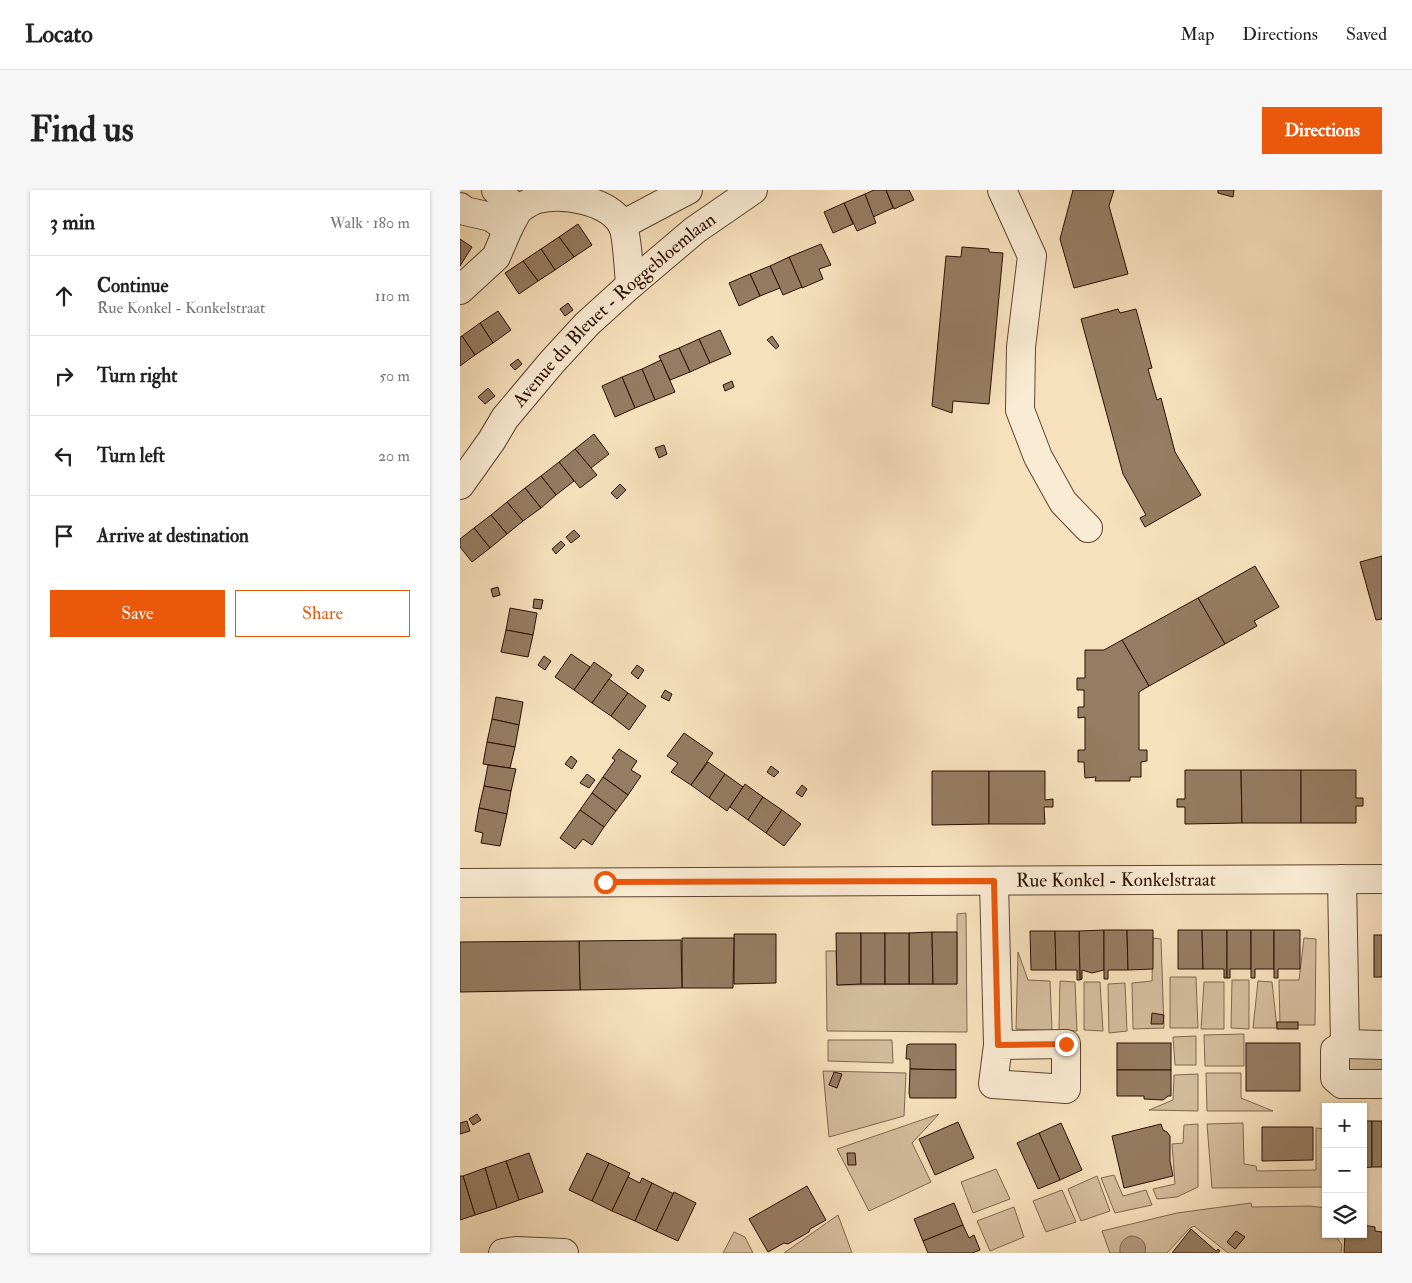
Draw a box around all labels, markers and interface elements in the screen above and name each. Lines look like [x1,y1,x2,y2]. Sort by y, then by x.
text: Locato [25,19,93,50]
text: Map [1181,23,1214,46]
text: Directions [1242,23,1318,46]
text: Saved [1346,23,1387,46]
button: Directions [1262,107,1382,154]
text: Find us [30,108,134,152]
street label: Avenue du Bleuet - Roggebloemlaan [507,207,721,413]
text: 3 min [50,209,95,236]
text: Walk · 180 m [330,213,410,233]
text: Continue [97,274,168,298]
icon: ahead [50,282,78,310]
text: 110 m [375,286,410,306]
text: Rue Konkel - Konkelstraat [97,298,265,318]
icon: right [50,362,78,390]
text: Turn right [97,364,177,388]
text: 50 m [379,366,410,386]
icon: left [50,442,78,470]
text: Turn left [97,444,165,468]
text: 20 m [378,446,410,466]
icon: arrive [50,522,78,550]
text: Arrive at destination [97,524,249,548]
button: Save [50,590,225,637]
button: Share [235,590,410,637]
street label: Rue Konkel - Konkelstraat [1016,868,1216,893]
route start [594,871,617,894]
route end [1055,1033,1078,1056]
map controls [1322,1103,1367,1238]
button: + [1322,1103,1367,1148]
button: − [1322,1148,1367,1193]
button: layers [1322,1193,1367,1238]

